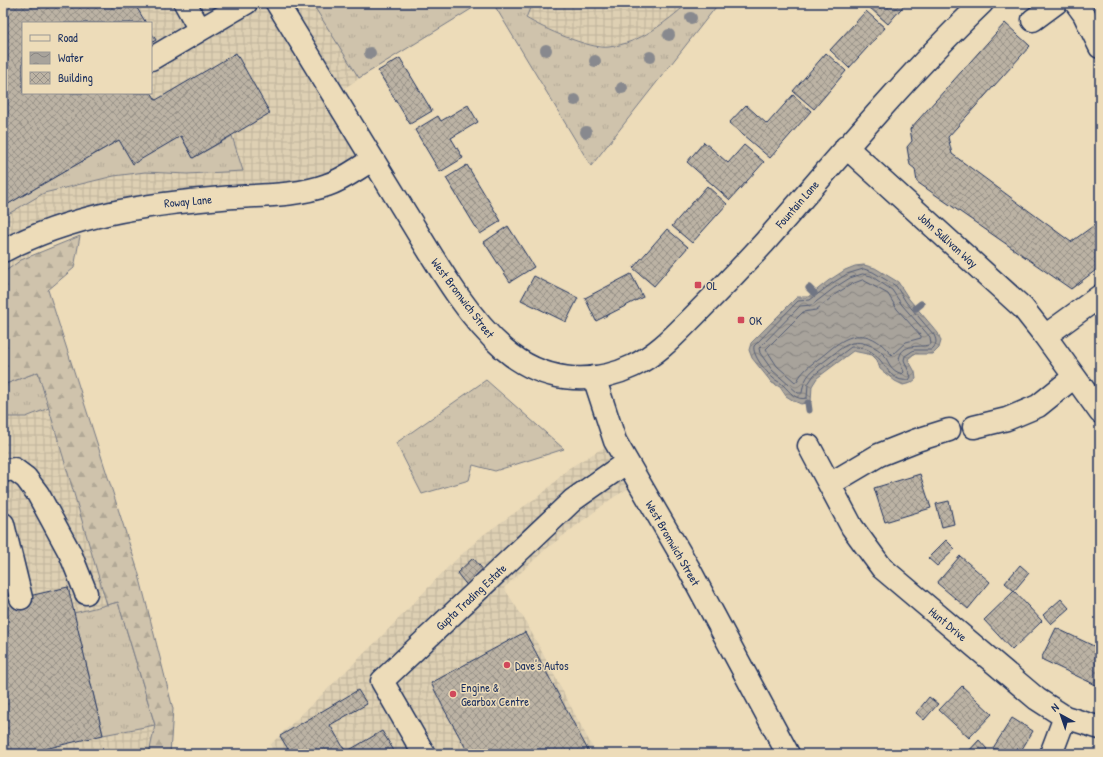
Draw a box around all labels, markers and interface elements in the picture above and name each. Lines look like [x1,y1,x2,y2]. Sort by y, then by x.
legend [22,22,152,94]
text: Road [58,29,78,46]
text: Water [58,49,84,66]
text: Building [58,69,93,86]
street label: Fountain Lane [771,176,823,232]
street label: Roway Lane [163,190,213,212]
street label: John Sullivan Way [914,208,982,272]
street label: West Bromwich Street [427,255,499,342]
place label: OL [706,277,718,294]
marker: OL [693,280,703,290]
place label: OK [749,312,763,329]
marker: OK [736,315,746,325]
street label: West Bromwich Street [642,497,705,590]
street label: Gupta Trading Estate [432,560,510,634]
street label: Hunt Drive [925,603,971,645]
place label: Dave's Autos [515,657,569,674]
marker: Dave's Autos [502,660,512,670]
place label: Engine & Gearbox Centre [461,679,529,710]
marker: Engine & Gearbox Centre [448,689,458,699]
north arrow [1041,695,1081,735]
text: N [1048,700,1061,715]

